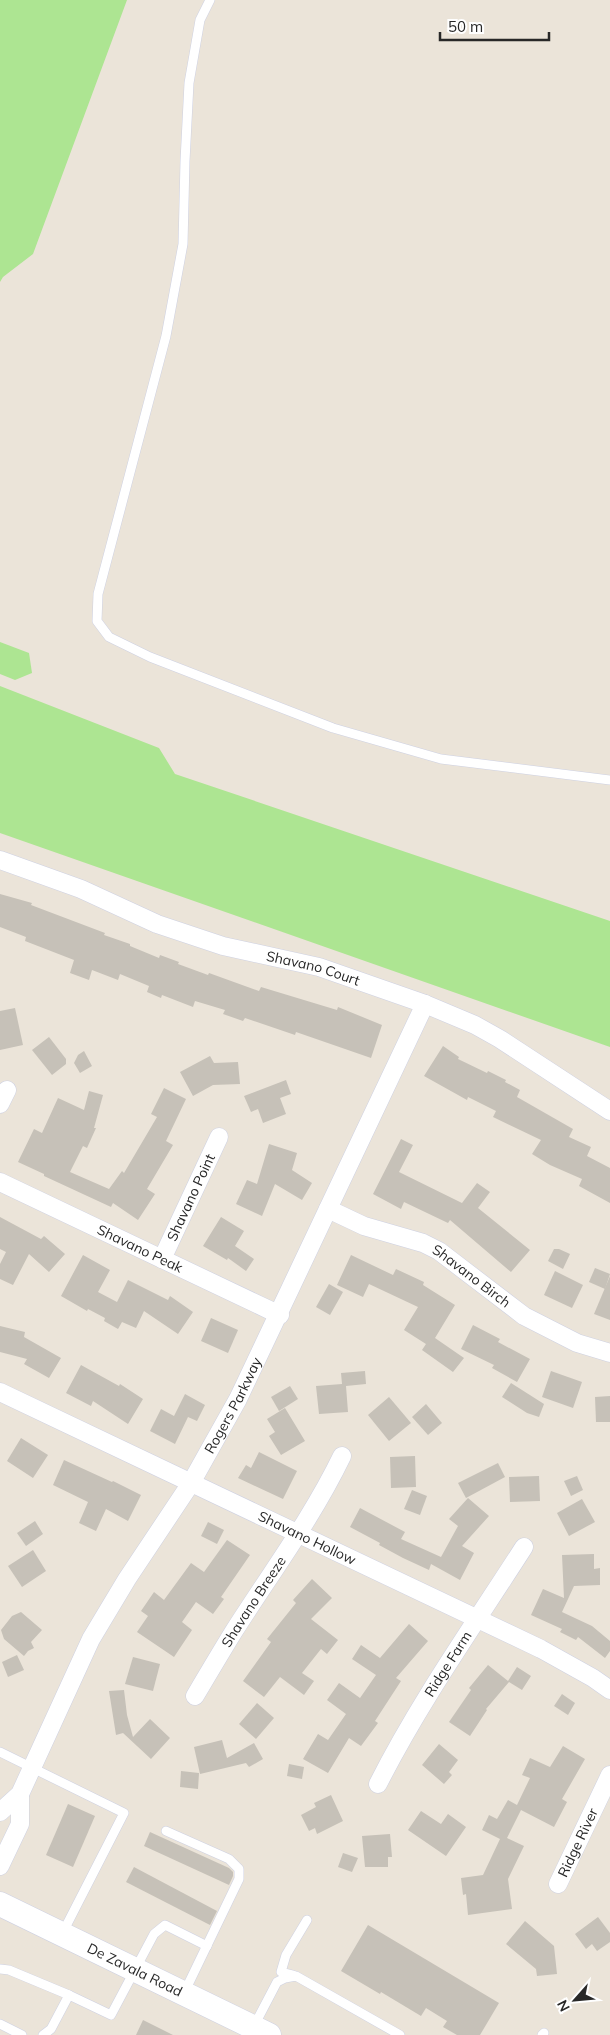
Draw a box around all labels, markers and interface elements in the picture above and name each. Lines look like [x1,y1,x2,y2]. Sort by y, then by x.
scale bar [440,10,549,42]
text: 50 m [448,17,483,36]
street label: Shavano Court [265,947,362,990]
street label: Shavano Point [163,1151,219,1244]
street label: Shavano Peak [94,1220,187,1277]
street label: Shavano Birch [430,1240,514,1312]
street label: Rogers Parkway [200,1354,266,1457]
street label: Shavano Hollow [255,1507,359,1569]
street label: Shavano Breeze [217,1553,290,1651]
street label: Ridge Farm [420,1628,476,1700]
street label: Ridge River [554,1804,602,1880]
street label: De Zavala Road [84,1939,185,2000]
north arrow [550,1975,600,2025]
text: N [553,1997,574,2015]

